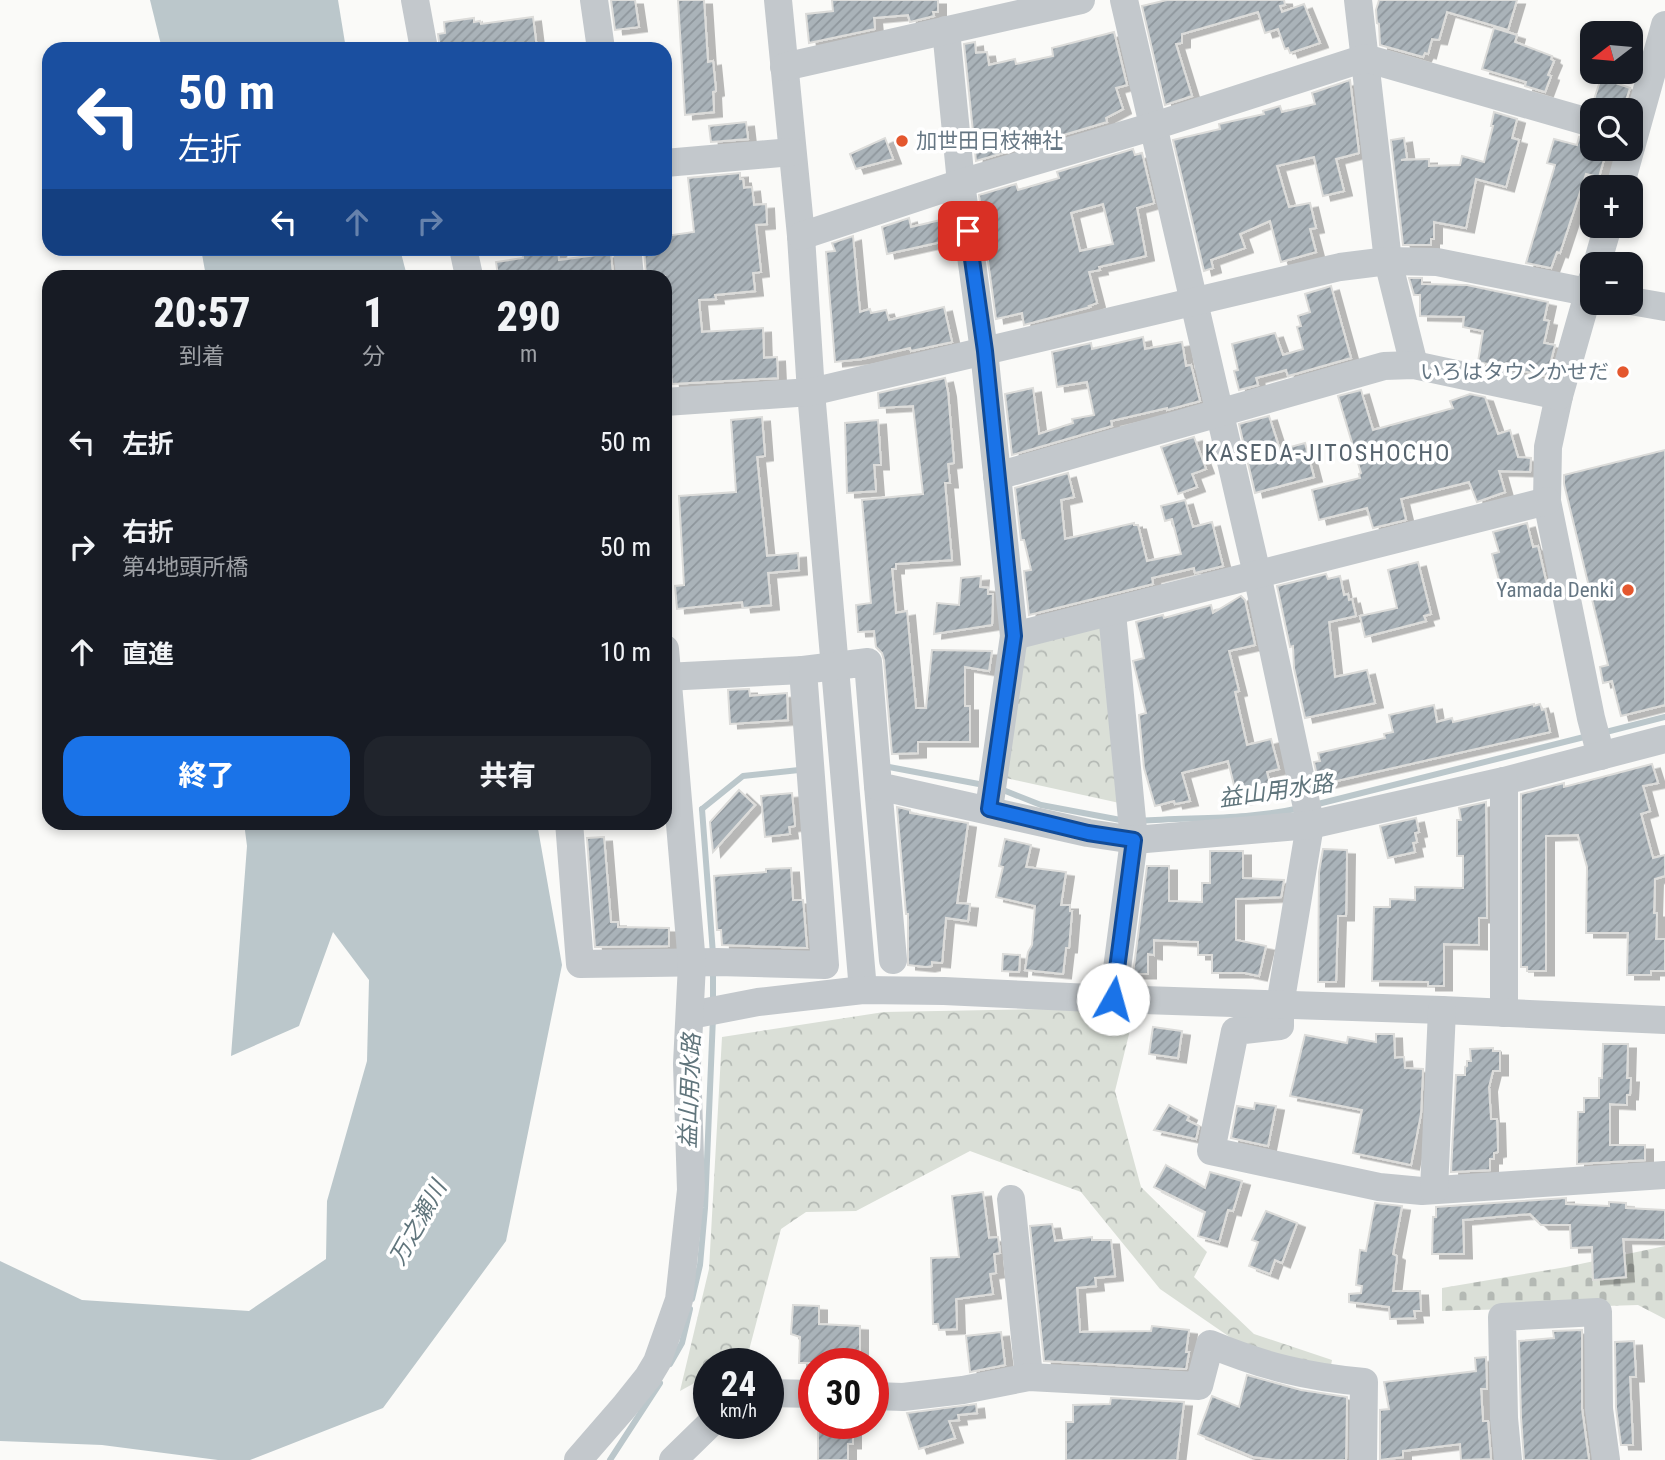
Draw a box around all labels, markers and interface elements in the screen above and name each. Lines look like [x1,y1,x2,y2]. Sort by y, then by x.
north arrow [1580,21,1643,84]
map controls [1580,21,1643,315]
text: 50 m [178,64,275,121]
icon: left [63,70,154,161]
button: search [1580,98,1643,161]
place label: 加世田日枝神社 [916,129,1063,153]
text: 左折 [178,130,242,168]
marker: 加世田日枝神社 [894,133,910,149]
button: + [1580,175,1643,238]
pin [938,201,998,261]
icon: left [265,203,303,241]
icon: ahead [338,203,376,241]
icon: right [411,203,449,241]
icon: arrive [949,212,987,250]
button: − [1580,252,1643,315]
text: 20:57 [153,288,251,337]
text: 1 [363,288,384,337]
text: 290 [497,292,561,341]
text: m [520,341,537,368]
text: 到着 [179,343,225,370]
text: 分 [362,343,385,370]
place label: いろはタウンかせだ [1420,360,1609,384]
marker: いろはタウンかせだ [1615,364,1631,380]
icon: left [63,423,101,461]
text: 50 m [600,427,651,457]
text: 左折 [122,429,174,459]
district label: KASEDA-JITOSHOCHO [1204,439,1452,467]
text: 右折 [122,517,174,547]
icon: right [63,528,101,566]
text: 50 m [600,532,651,562]
text: 第4地頭所橋 [122,554,248,581]
place label: Yamada Denki [1496,578,1614,602]
marker: Yamada Denki [1620,582,1636,598]
icon: ahead [63,633,101,671]
text: 10 m [600,637,651,667]
text: 直進 [122,639,174,669]
button: 終了 [63,736,350,816]
button: 共有 [364,736,651,816]
water label: 益山用水路 [1217,769,1337,812]
position arrow [1076,962,1150,1036]
water label: 益山用水路 [675,1031,706,1149]
water label: 万之瀬川 [384,1174,454,1270]
speed limit sign: 30 [798,1348,889,1439]
text: 24 [721,1364,756,1405]
text: km/h [720,1400,757,1421]

